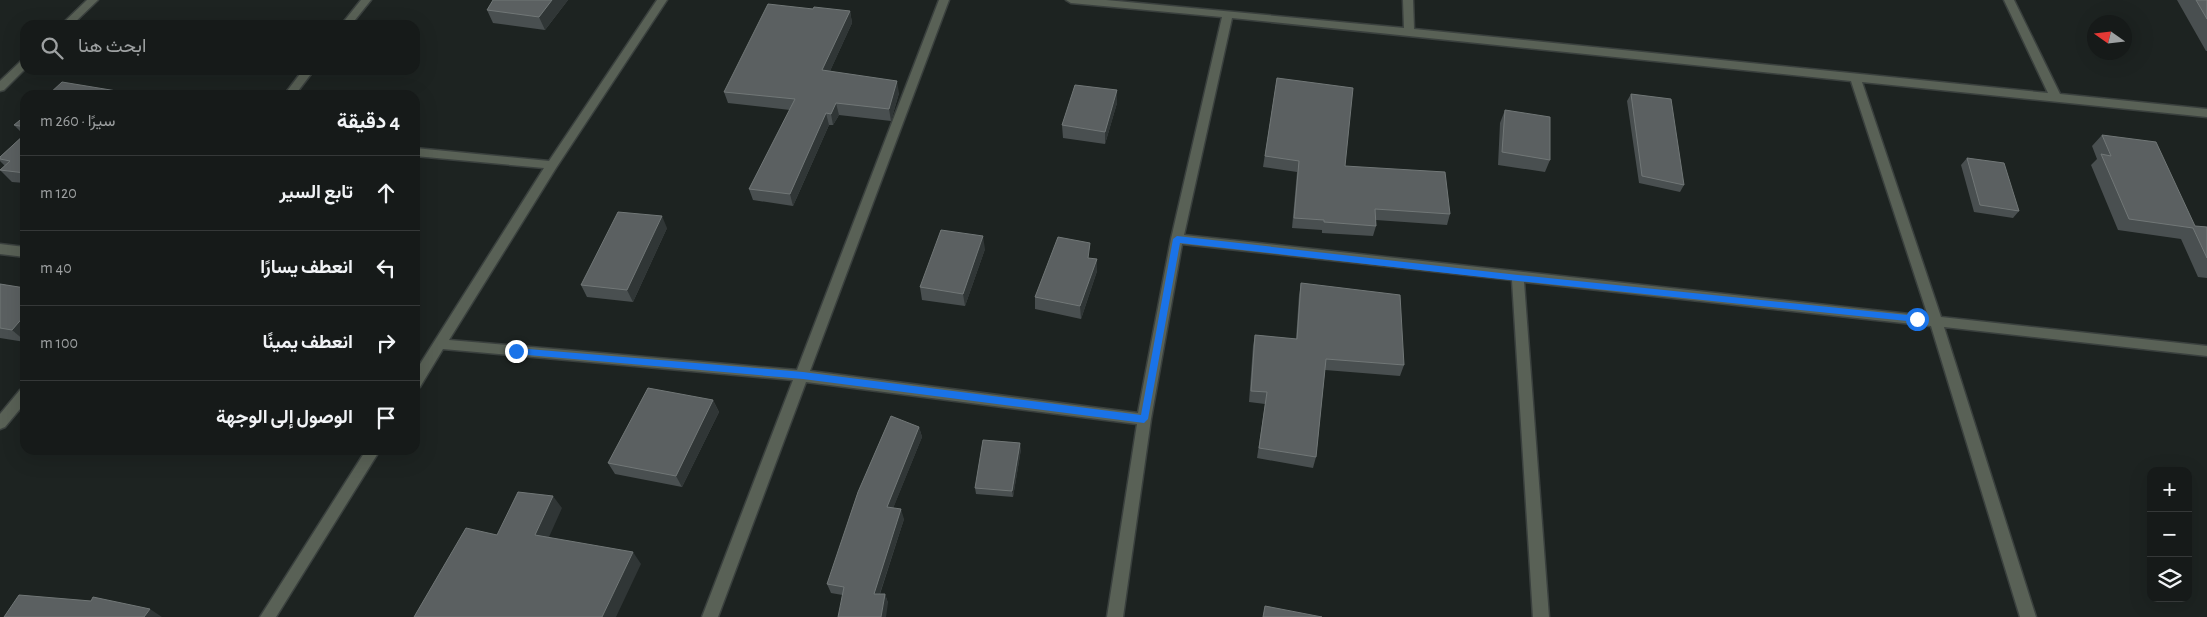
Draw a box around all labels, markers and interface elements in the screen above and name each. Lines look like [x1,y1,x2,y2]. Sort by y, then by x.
north arrow [2087,15,2132,60]
search box [20,20,420,75]
icon: search [38,34,66,62]
text: ابحث هنا [78,37,146,56]
text: 4 دقيقة [337,111,400,132]
text: سيرًا · 260 m [40,113,115,129]
icon: ahead [372,179,400,207]
text: تابع السير [279,183,353,202]
text: 120 m [40,185,77,201]
icon: left [372,254,400,282]
text: انعطف يسارًا [260,258,353,277]
text: 40 m [40,260,72,276]
route start [1906,308,1929,331]
icon: right [372,329,400,357]
text: انعطف يمينًا [263,333,353,352]
text: 100 m [40,335,78,351]
route end [505,340,528,363]
icon: arrive [372,404,400,432]
text: الوصول إلى الوجهة [216,408,353,427]
map controls [2147,467,2192,602]
button: + [2147,467,2192,512]
button: − [2147,512,2192,557]
button: layers [2147,557,2192,602]

